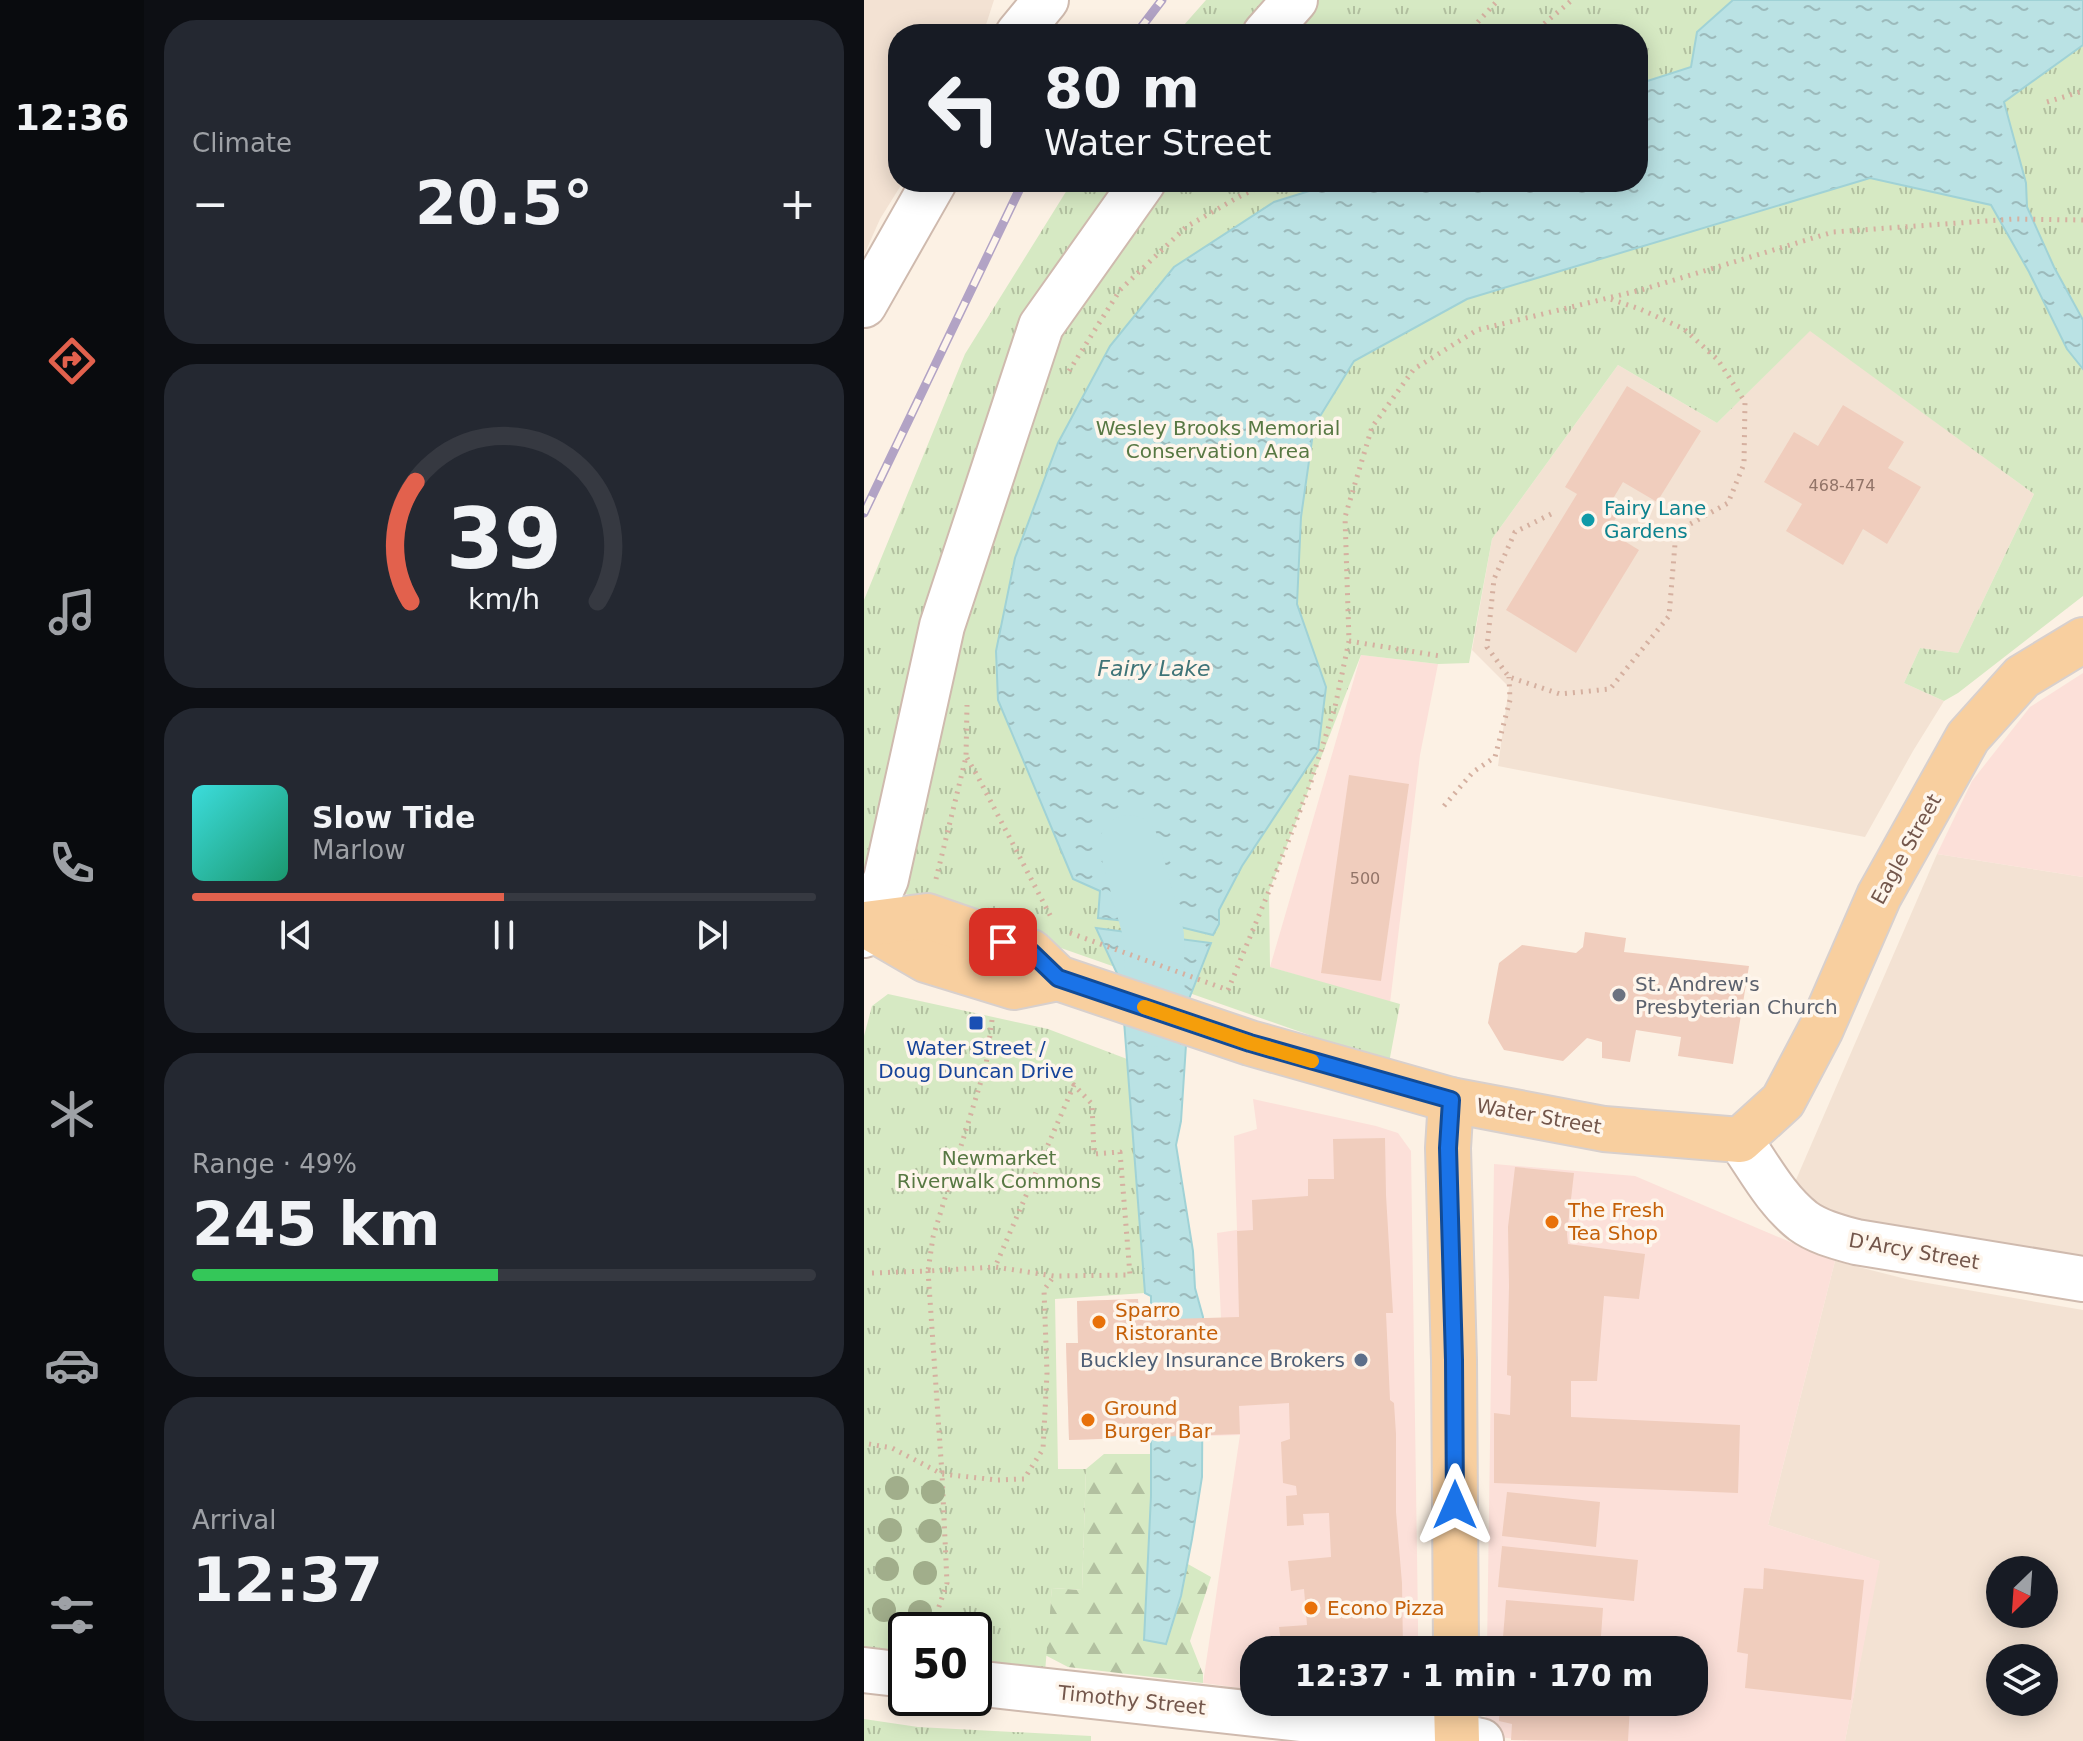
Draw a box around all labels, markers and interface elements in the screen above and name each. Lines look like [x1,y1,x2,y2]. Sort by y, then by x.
text: 80 m [1044,55,1200,120]
icon: left [912,56,1016,160]
text: 12:36 [15,97,129,138]
text: Water Street [1044,122,1271,163]
text: Climate [192,128,292,158]
text: 20.5° [415,168,593,238]
text: − [192,178,229,229]
text: + [779,178,816,229]
icon: directions [44,333,100,389]
park label: Wesley Brooks Memorial Conservation Area [1096,416,1340,463]
house number: 468-474 [1809,476,1875,495]
text: 39 [446,491,562,588]
place label: Fairy Lane Gardens [1604,496,1706,543]
marker: Fairy Lane Gardens [1579,511,1597,529]
text: km/h [468,582,540,616]
icon: music [44,584,100,640]
water label: Fairy Lake [1097,656,1211,681]
street label: Eagle Street [1866,789,1946,908]
text: Slow Tide [312,800,475,835]
icon: phone [44,835,100,891]
text: Marlow [312,835,405,865]
house number: 500 [1350,869,1380,888]
pin [969,908,1037,976]
icon: previous [274,913,318,957]
icon: pause [482,913,526,957]
icon: next [690,913,734,957]
icon: arrive [981,920,1025,964]
place label: St. Andrew's Presbyterian Church [1635,972,1838,1019]
marker: St. Andrew's Presbyterian Church [1610,986,1628,1004]
marker: Water Street / Doug Duncan Drive [967,1014,985,1032]
place label: Water Street / Doug Duncan Drive [878,1036,1074,1083]
icon: climate [44,1086,100,1142]
street label: Water Street [1475,1093,1603,1139]
park label: Newmarket Riverwalk Commons [897,1146,1101,1193]
text: Range · 49% [192,1149,357,1179]
text: 245 km [192,1189,441,1259]
place label: The Fresh Tea Shop [1567,1198,1665,1245]
marker: The Fresh Tea Shop [1543,1213,1561,1231]
street label: D'Arcy Street [1847,1228,1981,1274]
place label: Sparro Ristorante [1115,1298,1218,1345]
marker: Sparro Ristorante [1090,1313,1108,1331]
icon: car [44,1337,100,1393]
place label: Buckley Insurance Brokers [1080,1348,1345,1372]
marker: Buckley Insurance Brokers [1352,1351,1370,1369]
place label: Ground Burger Bar [1104,1396,1213,1443]
marker: Ground Burger Bar [1079,1411,1097,1429]
position arrow [1413,1463,1497,1547]
text: Arrival [192,1505,276,1535]
text: 12:37 [192,1545,383,1615]
north arrow [1986,1556,2058,1628]
map controls [1986,1556,2058,1716]
icon: filters [44,1587,100,1643]
place label: Econo Pizza [1327,1596,1445,1620]
marker: Econo Pizza [1302,1599,1320,1617]
speed limit sign: 50 [888,1612,992,1716]
button: layers [1986,1644,2058,1716]
text: 12:37 · 1 min · 170 m [1295,1658,1653,1693]
street label: Timothy Street [1056,1680,1207,1720]

